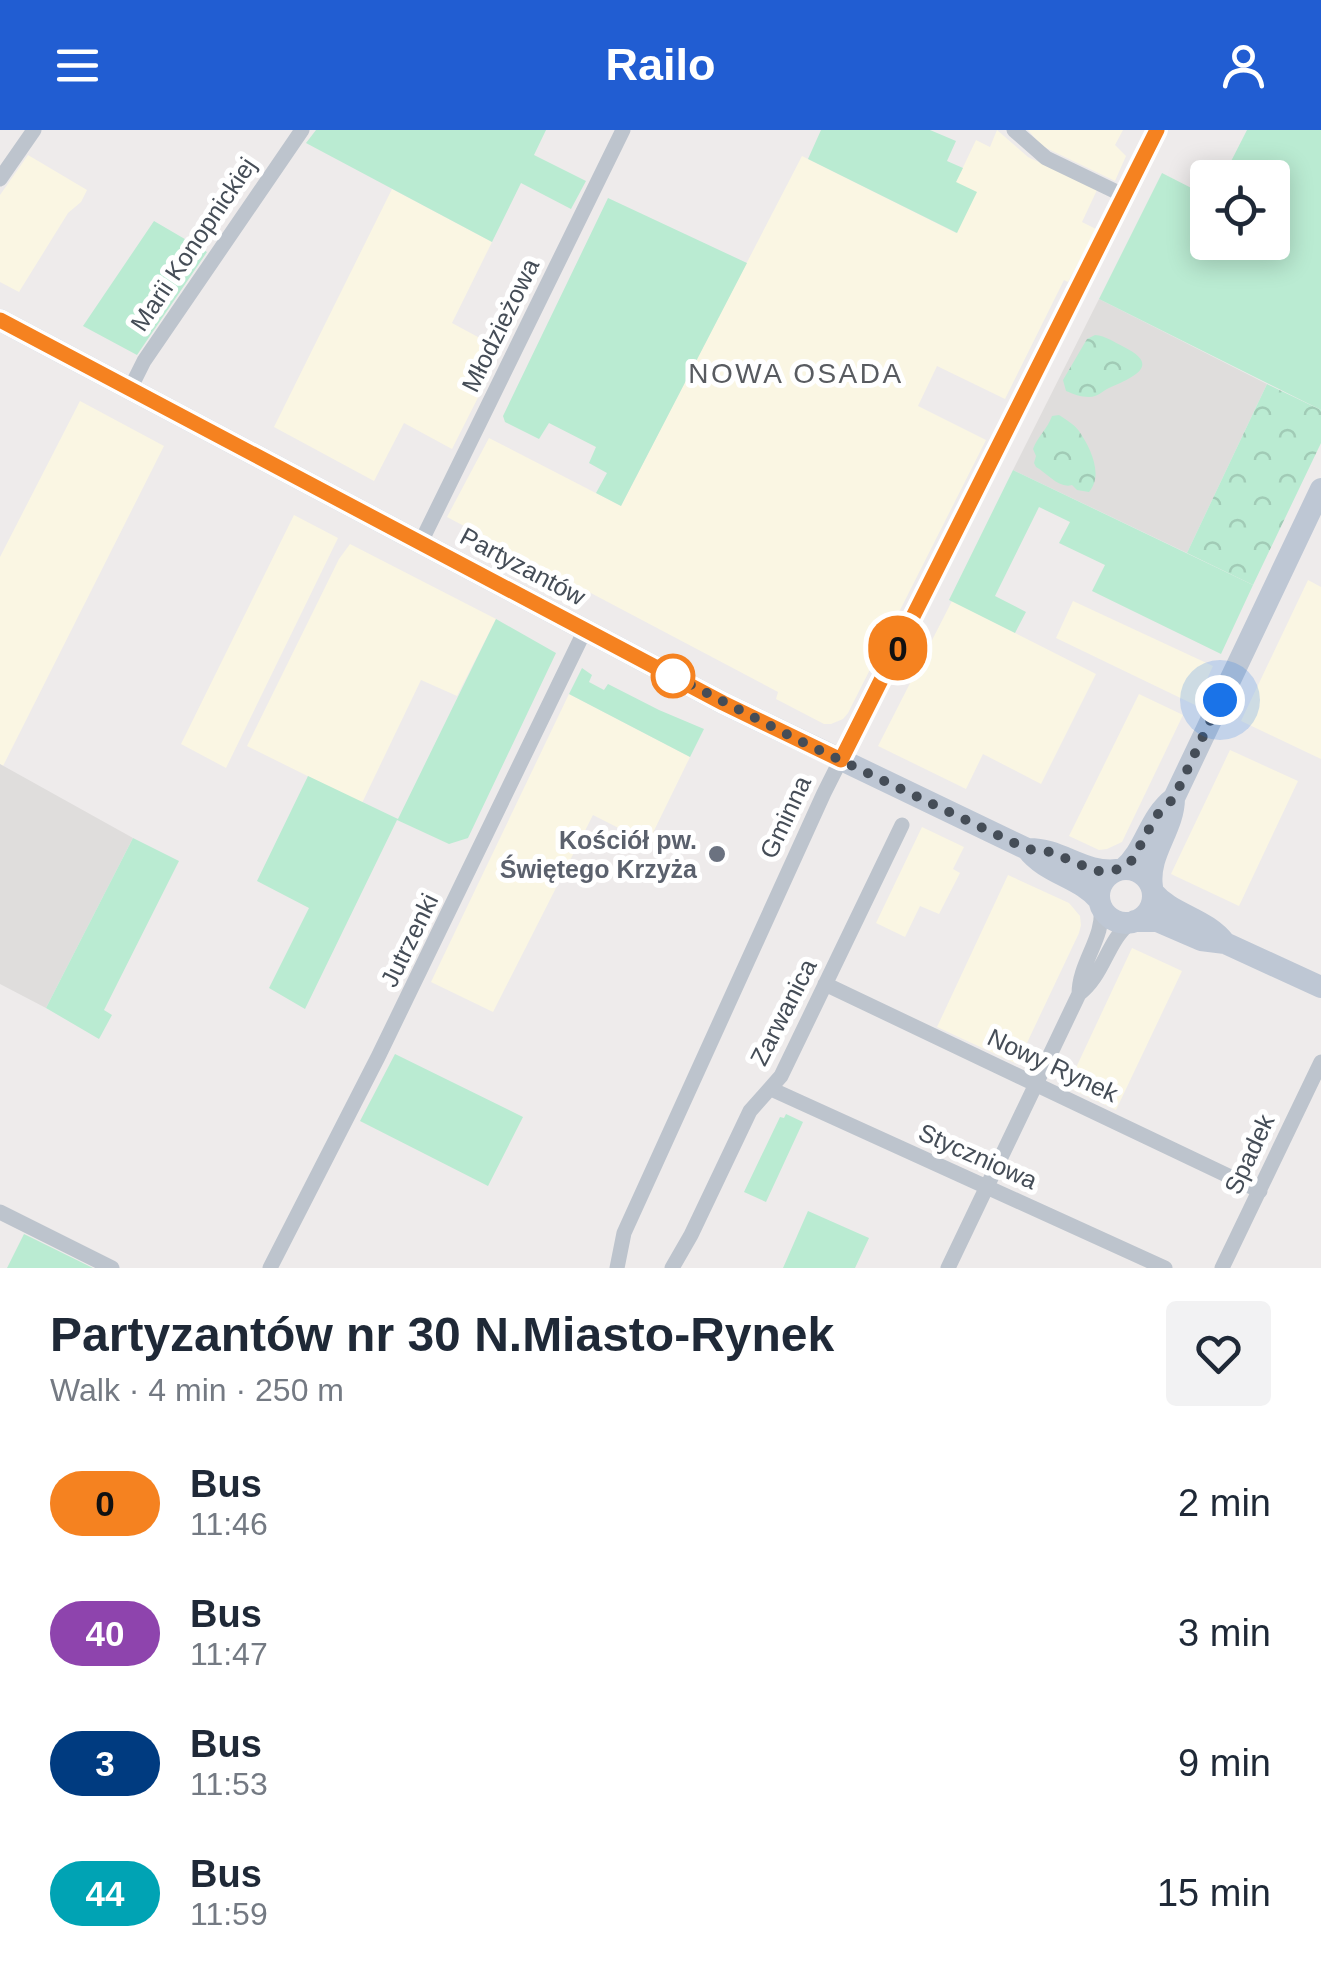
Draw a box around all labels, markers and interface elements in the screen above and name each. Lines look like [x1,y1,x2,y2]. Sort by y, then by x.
icon: menu [50,38,105,93]
icon: person [1216,38,1271,93]
text: Railo [605,39,716,90]
street label: Marii Konopnickiej [125,152,261,336]
map controls [1190,160,1290,260]
button: locate [1190,160,1290,260]
street label: Młodzieżowa [456,254,544,396]
district label: NOWA OSADA [688,358,904,389]
street label: Partyzantów [456,521,591,611]
line badge: 0 [866,616,930,680]
text: 0 [888,629,908,668]
unlabelled marker [652,655,694,697]
your location [1195,675,1245,725]
street label: Gminna [754,771,816,863]
place label: Kościół pw. Świętego Krzyża [500,826,698,883]
marker: Kościół pw. Świętego Krzyża [706,843,728,865]
street label: Jutrzenki [374,889,444,991]
street label: Zarwanica [744,954,822,1070]
street label: Nowy Rynek [983,1023,1123,1108]
street label: Spadek [1218,1109,1280,1198]
street label: Styczniowa [915,1117,1042,1195]
button: heart [1166,1301,1271,1406]
text: Partyzantów nr 30 N.Miasto-Rynek [50,1308,834,1361]
text: Walk · 4 min · 250 m [50,1372,344,1408]
text: Bus [190,1463,262,1505]
text: 2 min [1178,1482,1271,1524]
text: 0 [95,1484,115,1523]
text: 11:46 [190,1506,268,1542]
text: Bus [190,1593,262,1635]
text: 3 min [1178,1612,1271,1654]
text: 40 [86,1614,124,1653]
text: 11:47 [190,1636,268,1672]
text: Bus [190,1723,262,1765]
text: 9 min [1178,1742,1271,1784]
text: 3 [95,1744,115,1783]
text: 11:53 [190,1766,268,1802]
text: Bus [190,1853,262,1895]
text: 15 min [1157,1872,1271,1914]
text: 44 [86,1874,124,1913]
text: 11:59 [190,1896,268,1932]

